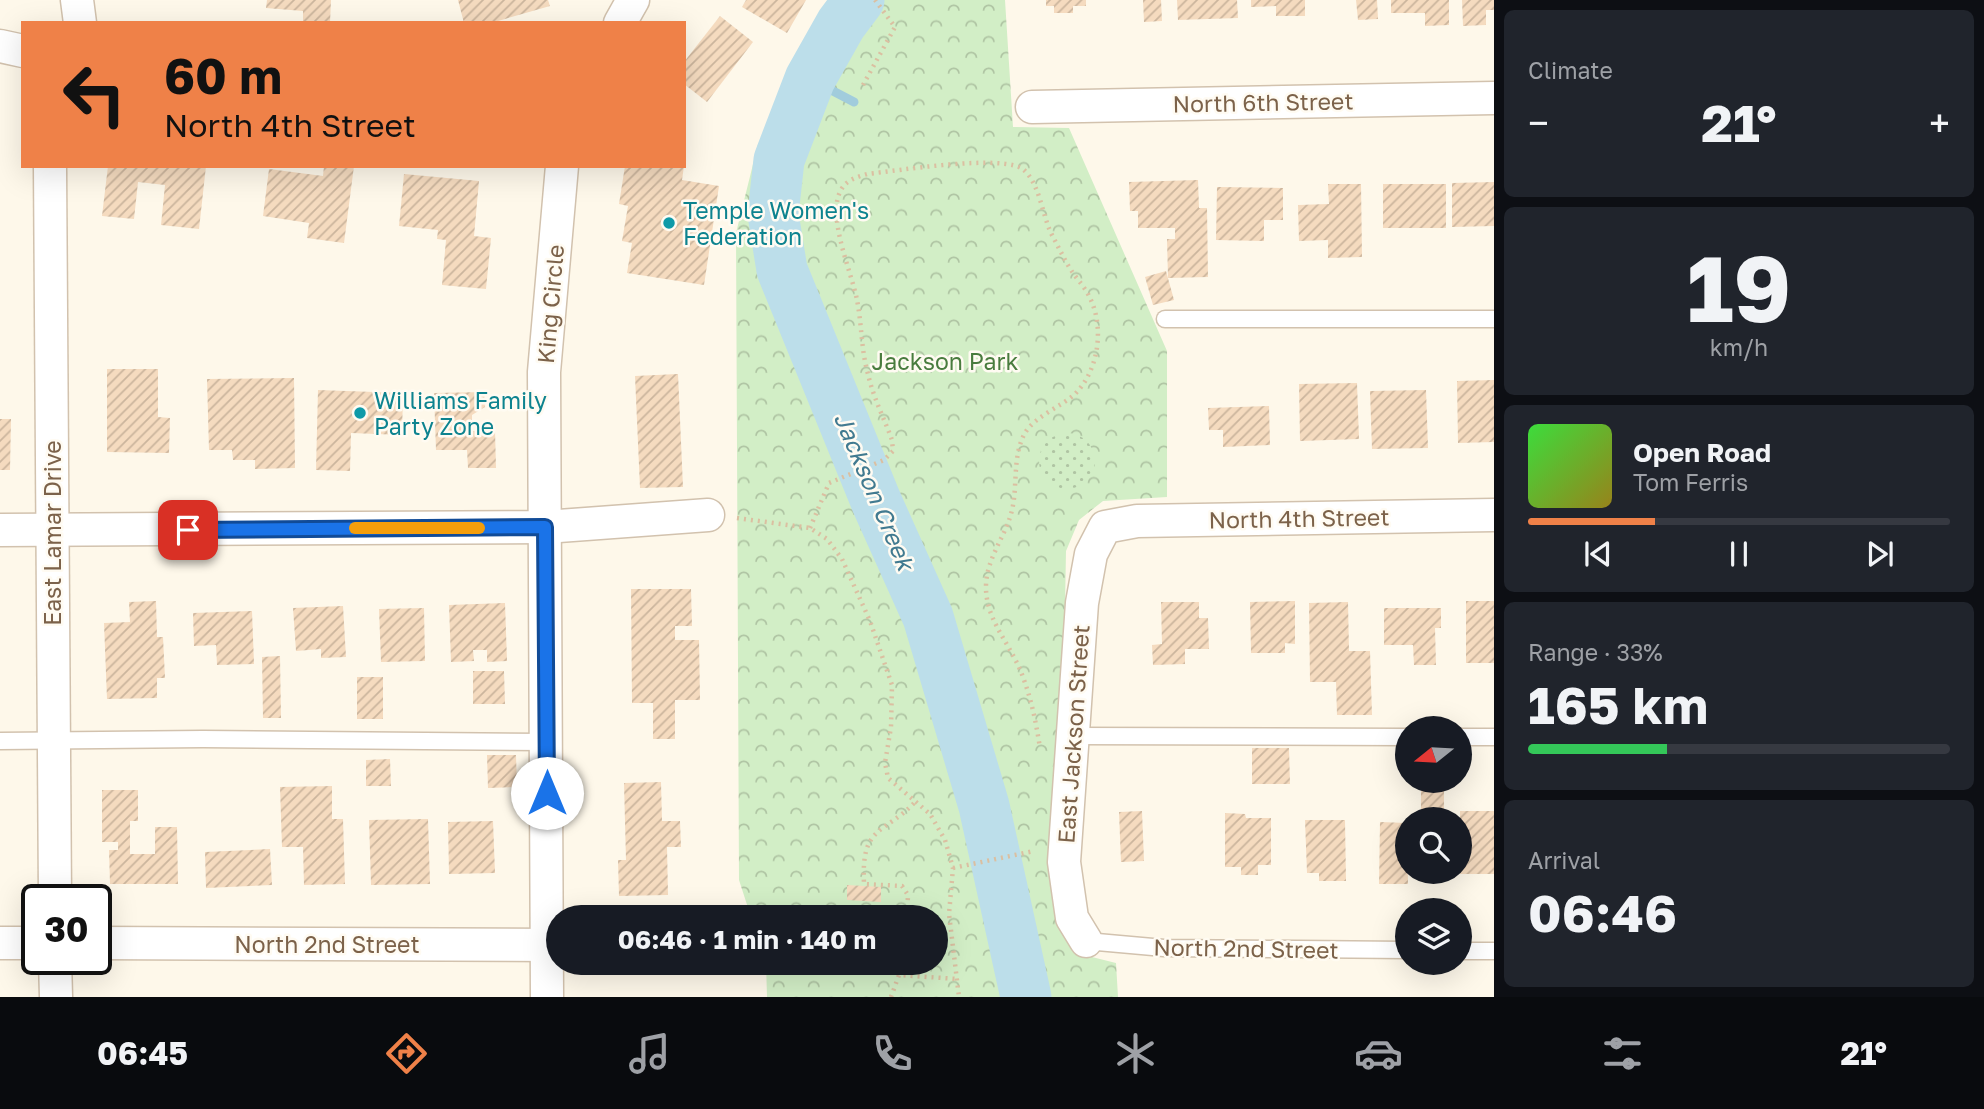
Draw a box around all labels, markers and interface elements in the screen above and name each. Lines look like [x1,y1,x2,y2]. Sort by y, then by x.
text: 60 m [164,46,282,105]
icon: left [49,49,140,140]
text: Climate [1528,56,1613,84]
street label: North 6th Street [1172,86,1354,118]
text: 21° [1701,91,1777,153]
text: − [1528,100,1549,145]
text: + [1929,100,1950,145]
text: North 4th Street [164,106,416,144]
place label: Temple Women's Federation [683,196,869,250]
marker: Temple Women's Federation [661,215,677,231]
text: 19 [1687,233,1791,342]
street label: King Circle [531,243,569,365]
text: km/h [1710,333,1768,361]
park label: Jackson Park [872,347,1018,375]
place label: Williams Family Party Zone [374,386,547,440]
marker: Williams Family Party Zone [352,405,368,421]
water label: Jackson Creek [829,408,922,576]
text: Open Road [1633,437,1771,468]
street label: East Lamar Drive [38,440,66,626]
text: Tom Ferris [1633,468,1748,496]
pin [158,500,218,560]
street label: North 4th Street [1208,502,1390,534]
icon: arrive [169,511,207,549]
icon: previous [1579,535,1617,573]
icon: pause [1720,535,1758,573]
icon: next [1861,535,1899,573]
street label: East Jackson Street [1051,624,1095,844]
text: Range · 33% [1528,638,1663,666]
text: 165 km [1528,673,1708,735]
north arrow [1395,716,1472,793]
map controls [1395,716,1472,975]
position arrow [510,756,584,830]
button: search [1395,807,1472,884]
text: Arrival [1528,846,1600,874]
text: 06:46 [1528,881,1677,943]
speed limit sign: 30 [21,884,112,975]
button: layers [1395,898,1472,975]
text: 06:46 · 1 min · 140 m [618,924,876,955]
street label: North 2nd Street [234,930,420,958]
street label: North 2nd Street [1153,932,1339,964]
icon: directions [382,1029,431,1078]
icon: music [625,1029,674,1078]
icon: phone [868,1029,917,1078]
icon: climate [1111,1029,1160,1078]
icon: car [1354,1029,1403,1078]
icon: filters [1598,1029,1647,1078]
text: 06:45 [97,1034,188,1072]
text: 21° [1841,1034,1887,1072]

